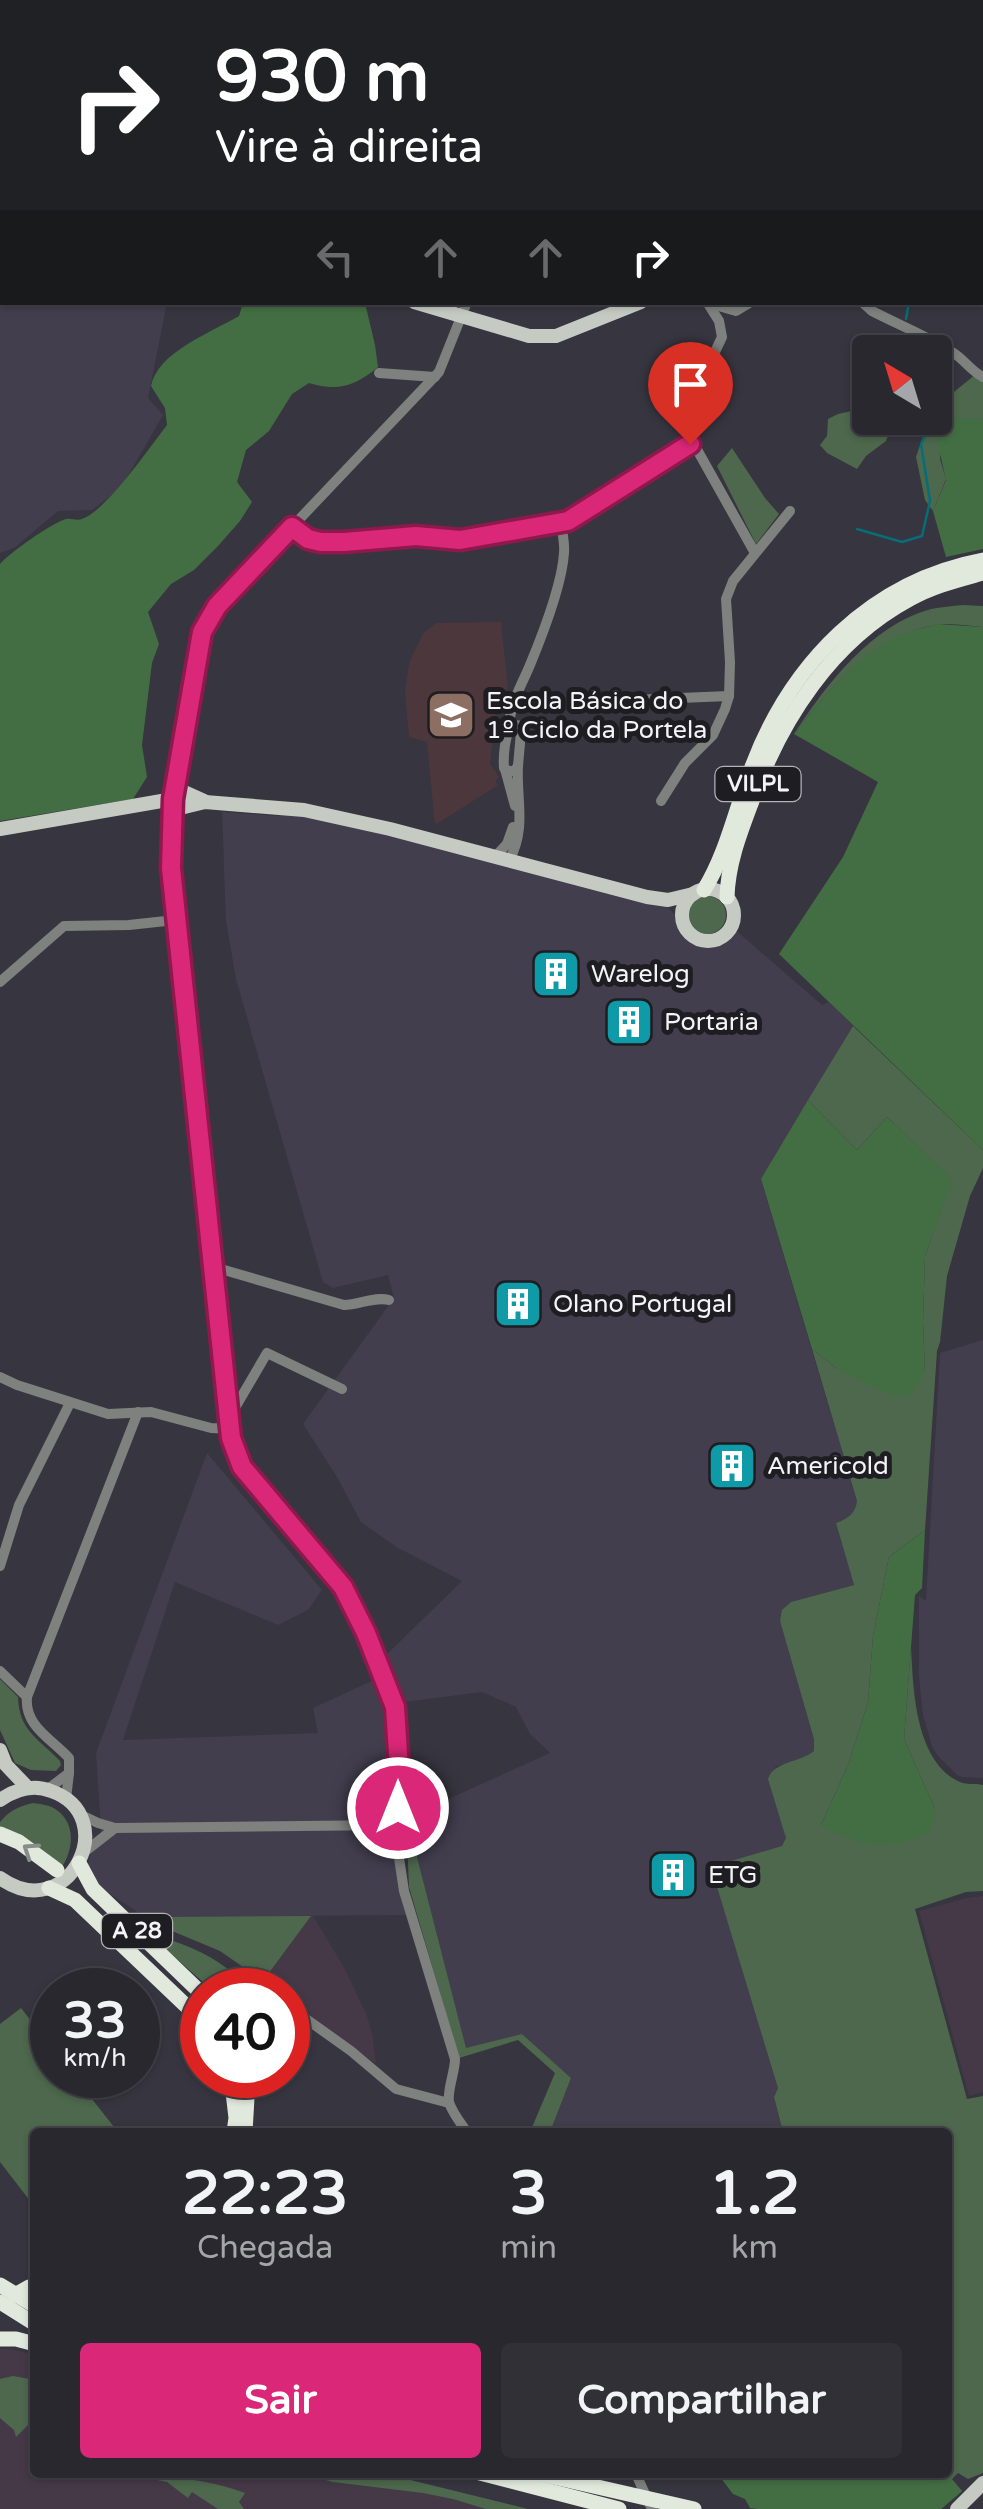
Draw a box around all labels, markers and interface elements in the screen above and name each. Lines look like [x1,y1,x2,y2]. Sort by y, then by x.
text: 930 m [215,36,429,120]
icon: right [50,40,180,170]
text: Vire à direita [215,121,483,175]
icon: left [308,230,363,285]
icon: ahead [413,230,468,285]
icon: ahead [518,230,573,285]
icon: right [623,230,678,285]
north arrow [852,335,952,435]
map controls [852,335,952,435]
pin [648,342,733,445]
icon: arrive [663,357,718,412]
place label: Escola Básica do 1º Ciclo da Portela [486,686,707,745]
school or university icon: Escola Básica do 1º Ciclo da Portela [425,689,477,741]
road number: VILPL [716,767,800,801]
building icon: Warelog [530,948,582,1000]
place label: Warelog [591,959,690,989]
building icon: Portaria [603,996,655,1048]
place label: Portaria [664,1007,759,1037]
building icon: Olano Portugal [492,1278,544,1330]
place label: Olano Portugal [553,1289,732,1319]
building icon: Americold [706,1440,758,1492]
place label: Americold [767,1451,889,1481]
position arrow [346,1756,450,1860]
one-way arrow [22,1844,41,1862]
building icon: ETG [647,1849,699,1901]
place label: ETG [708,1860,758,1890]
road number: A 28 [102,1914,172,1948]
speed limit sign: 40 [180,1968,310,2098]
text: 33 [64,1991,126,2051]
text: km/h [64,2043,126,2073]
text: 22:23 [182,2158,348,2230]
text: 3 [510,2158,548,2230]
text: 1.2 [709,2158,800,2230]
text: Chegada [197,2229,333,2267]
text: min [500,2229,557,2267]
text: km [731,2229,778,2267]
button: Sair [80,2343,481,2458]
button: Compartilhar [501,2343,902,2458]

